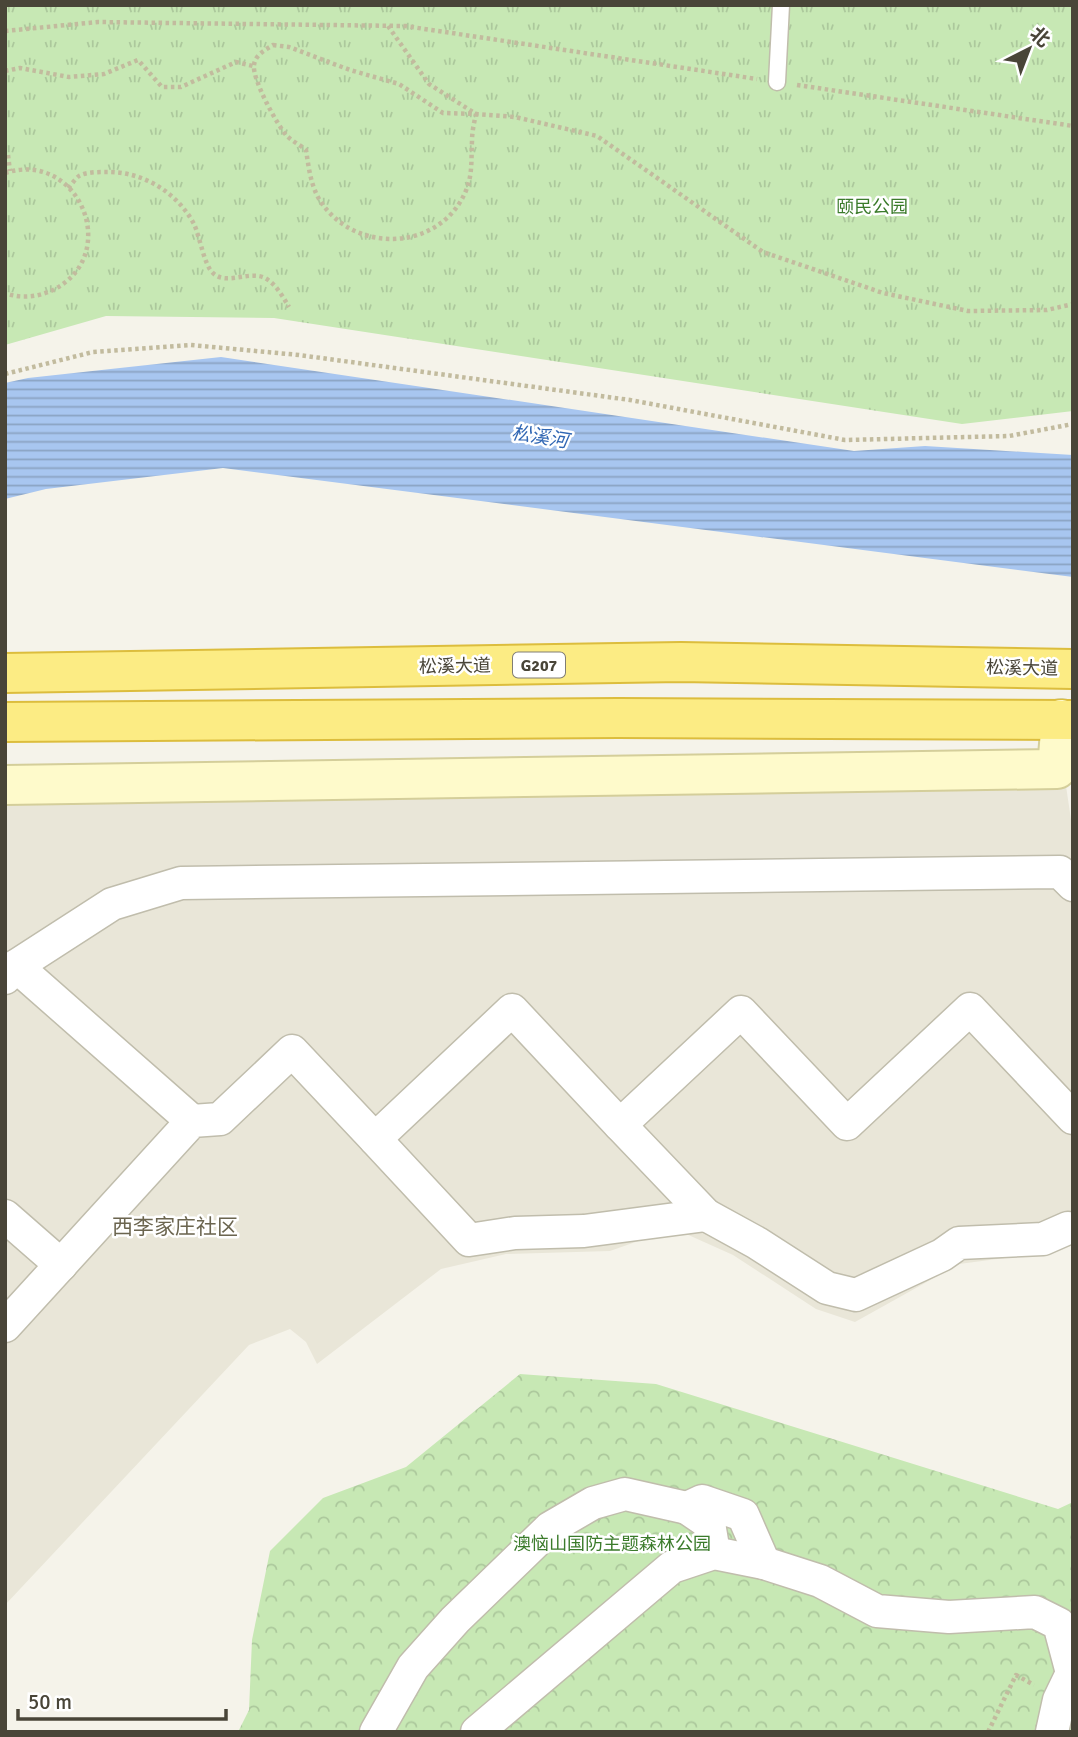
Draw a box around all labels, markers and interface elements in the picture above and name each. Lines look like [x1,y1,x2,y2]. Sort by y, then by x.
north arrow [994,14,1064,84]
text: 北 [1025,22,1055,52]
park label: 颐民公园 [836,196,908,218]
water label: 松溪河 [510,421,574,454]
road number: G207 [513,652,565,678]
street label: 松溪大道 [419,654,491,678]
street label: 松溪大道 [986,656,1058,680]
district label: 西李家庄社区 [112,1214,238,1240]
park label: 澳恼山国防主题森林公园 [513,1533,711,1555]
scale bar [18,1678,226,1722]
text: 50 m [28,1689,72,1715]

